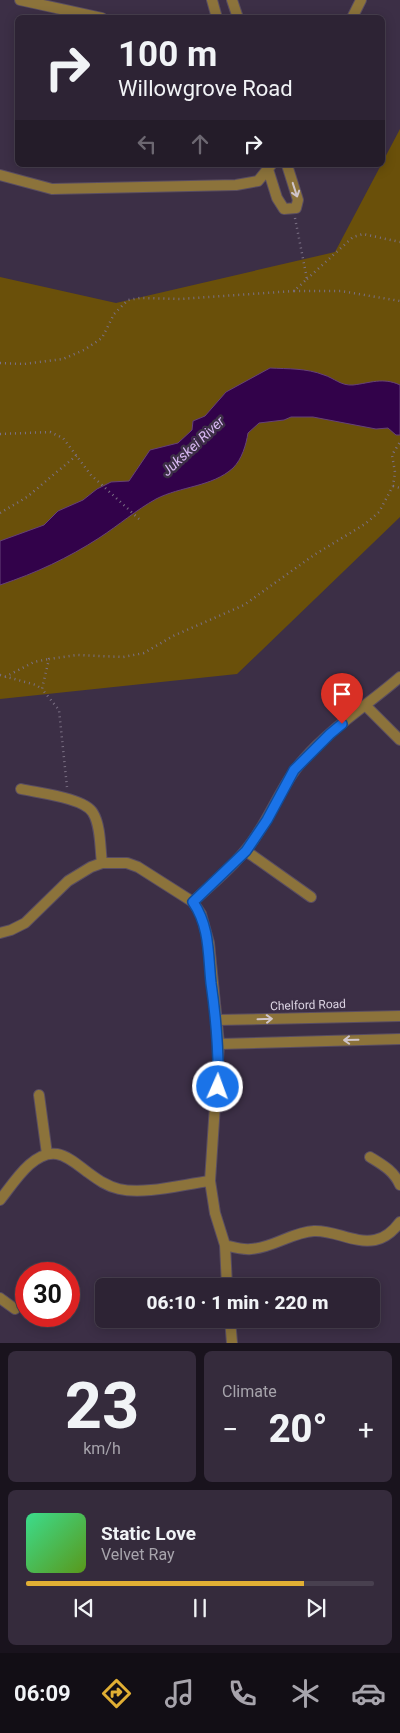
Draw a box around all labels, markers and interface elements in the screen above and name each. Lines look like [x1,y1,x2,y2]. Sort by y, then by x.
text: 100 m [118,34,217,75]
icon: right [35,35,100,100]
text: Willowgrove Road [118,76,293,101]
icon: left [133,130,161,158]
icon: ahead [186,130,214,158]
icon: right [239,130,267,158]
one-way arrow [290,182,300,198]
water label: Jukskei River [158,413,228,479]
pin [321,673,363,724]
icon: arrive [328,680,356,708]
street label: Chelford Road [270,997,346,1013]
one-way arrow [256,1014,273,1024]
one-way arrow [344,1035,360,1044]
position arrow [191,1060,243,1112]
speed limit sign: 30 [15,1262,80,1327]
text: 06:10 · 1 min · 220 m [146,1291,329,1314]
text: 23 [65,1368,139,1444]
text: Climate [222,1382,277,1401]
text: 20° [269,1407,327,1451]
text: − [222,1413,238,1446]
text: + [358,1413,374,1446]
text: km/h [83,1439,121,1458]
text: Static Love [101,1522,196,1545]
text: Velvet Ray [101,1545,175,1564]
icon: previous [70,1594,98,1622]
icon: pause [186,1594,214,1622]
icon: next [302,1594,330,1622]
icon: directions [99,1676,134,1711]
icon: music [162,1676,197,1711]
icon: phone [225,1676,260,1711]
icon: climate [288,1676,323,1711]
icon: car [351,1676,386,1711]
text: 06:09 [14,1681,71,1706]

